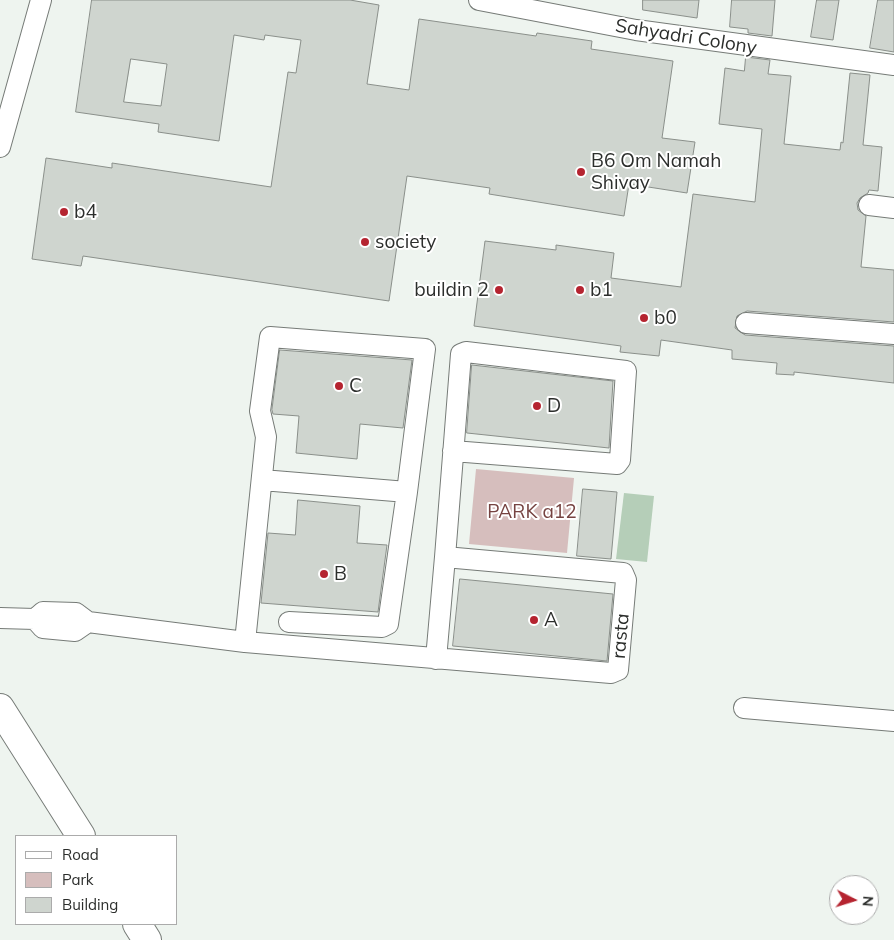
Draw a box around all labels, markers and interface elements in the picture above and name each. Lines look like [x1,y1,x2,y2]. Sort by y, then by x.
street label: Sahyadri Colony [614,15,758,59]
place label: B6 Om Namah Shivay [591,150,721,194]
marker: B6 Om Namah Shivay [575,166,587,178]
place label: b4 [74,201,97,223]
marker: b4 [58,206,70,218]
place label: society [375,231,436,253]
marker: society [359,236,371,248]
place label: buildin 2 [414,279,489,301]
place label: b1 [590,279,613,301]
marker: buildin 2 [493,284,505,296]
marker: b1 [574,284,586,296]
place label: b0 [654,307,677,329]
marker: b0 [638,312,650,324]
place label: C [349,375,362,397]
marker: C [333,380,345,392]
place label: D [547,395,561,417]
marker: D [531,400,543,412]
park label: PARK a12 [487,501,577,523]
place label: B [334,563,347,585]
marker: B [318,568,330,580]
place label: A [544,609,558,631]
street label: rasta [608,612,634,660]
marker: A [528,614,540,626]
legend [15,835,178,925]
text: Road [62,845,99,864]
text: Park [62,870,94,889]
north arrow [829,875,879,925]
text: Building [62,895,118,914]
text: N [859,895,877,907]

